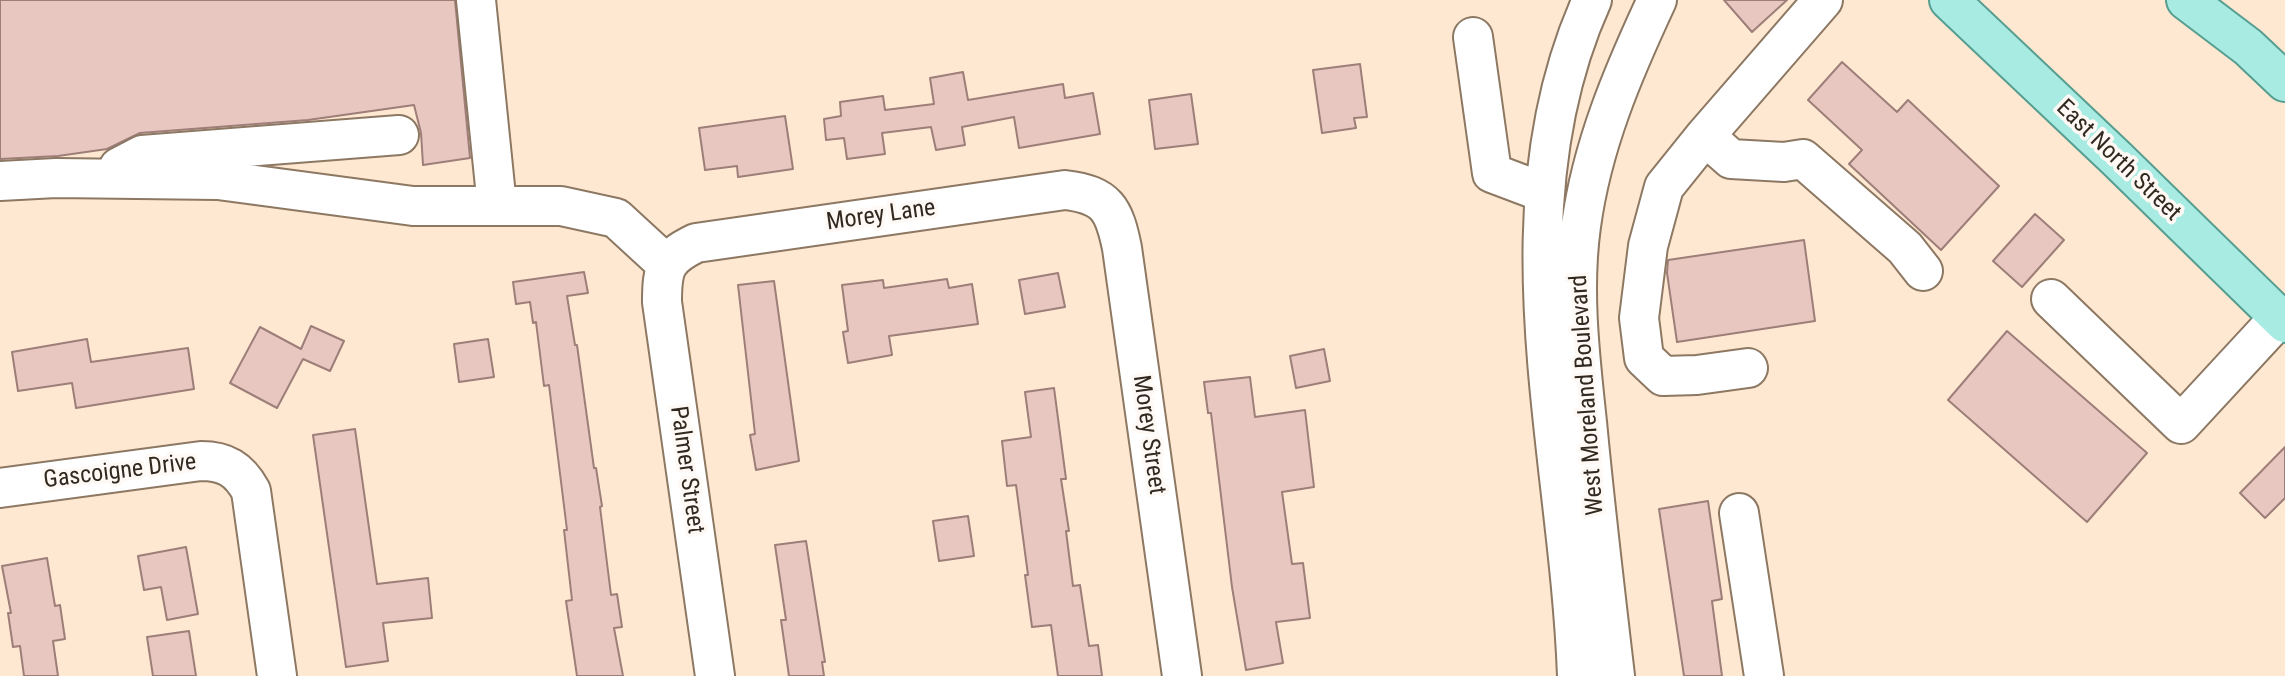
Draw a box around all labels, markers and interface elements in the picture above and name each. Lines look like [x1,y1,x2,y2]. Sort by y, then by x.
street label: East North Street [2050,94,2186,228]
street label: Morey Lane [825,194,937,238]
street label: West Moreland Boulevard [1565,274,1611,516]
street label: Morey Street [1125,374,1171,496]
street label: Palmer Street [663,404,709,536]
street label: Gascoigne Drive [42,448,198,496]

